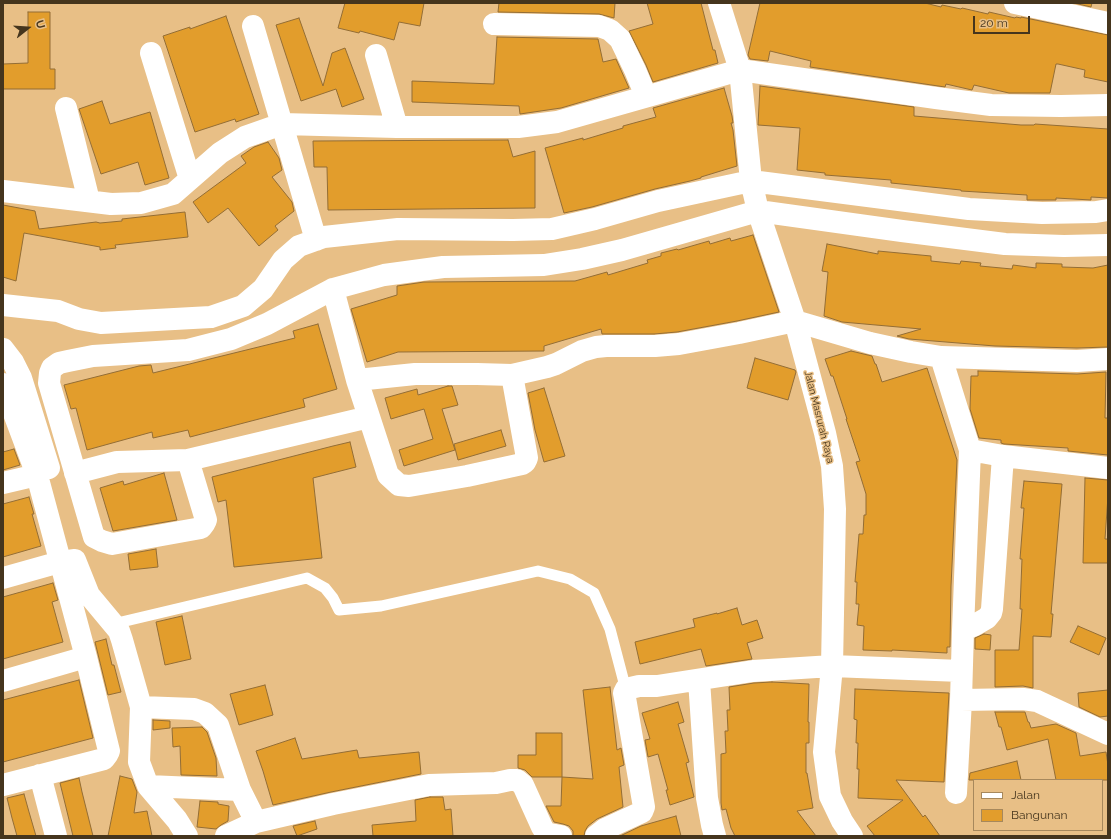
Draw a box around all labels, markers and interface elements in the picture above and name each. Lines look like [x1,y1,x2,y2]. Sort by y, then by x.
north arrow [8,8,48,48]
scale bar [975,8,1032,34]
text: 20 m [980,16,1008,30]
text: U [33,19,47,30]
street label: Jalan Masrurah Raya [802,369,836,465]
legend [973,779,1103,831]
text: Jalan [1011,788,1040,802]
text: Bangunan [1011,808,1068,822]

